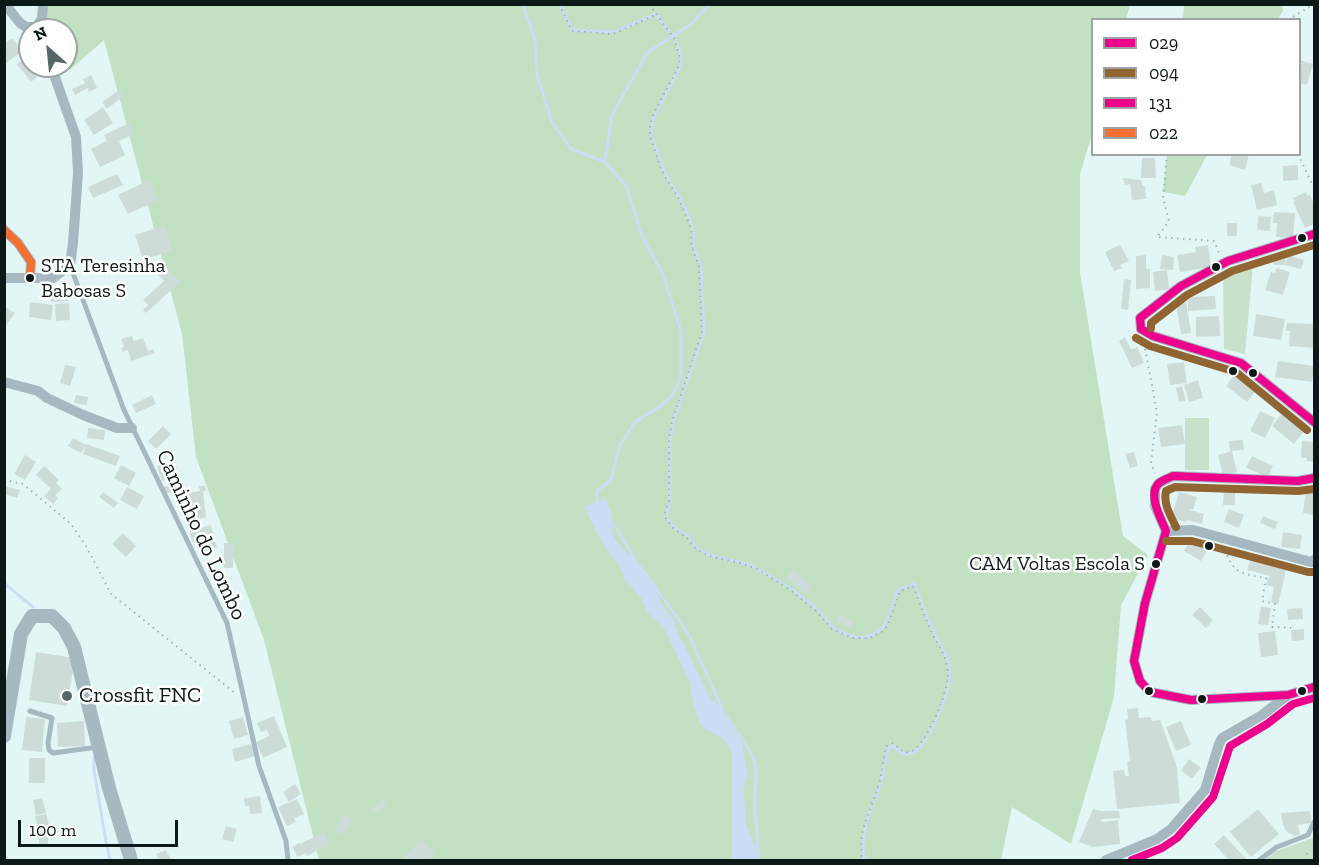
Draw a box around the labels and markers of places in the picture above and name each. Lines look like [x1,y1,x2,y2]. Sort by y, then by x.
unlabelled marker [1296,232,1308,244]
place label: STA Teresinha Babosas S [41,254,165,301]
unlabelled marker [1210,261,1222,273]
marker: STA Teresinha Babosas S [24,272,36,284]
unlabelled marker [1227,365,1239,377]
unlabelled marker [1247,367,1259,379]
unlabelled marker [1203,540,1215,552]
place label: CAM Voltas Escola S [969,552,1145,576]
marker: CAM Voltas Escola S [1150,558,1162,570]
place label: Crossfit FNC [79,683,201,709]
unlabelled marker [1143,685,1155,697]
unlabelled marker [1296,685,1308,697]
marker: Crossfit FNC [60,689,74,703]
unlabelled marker [1196,693,1208,705]

